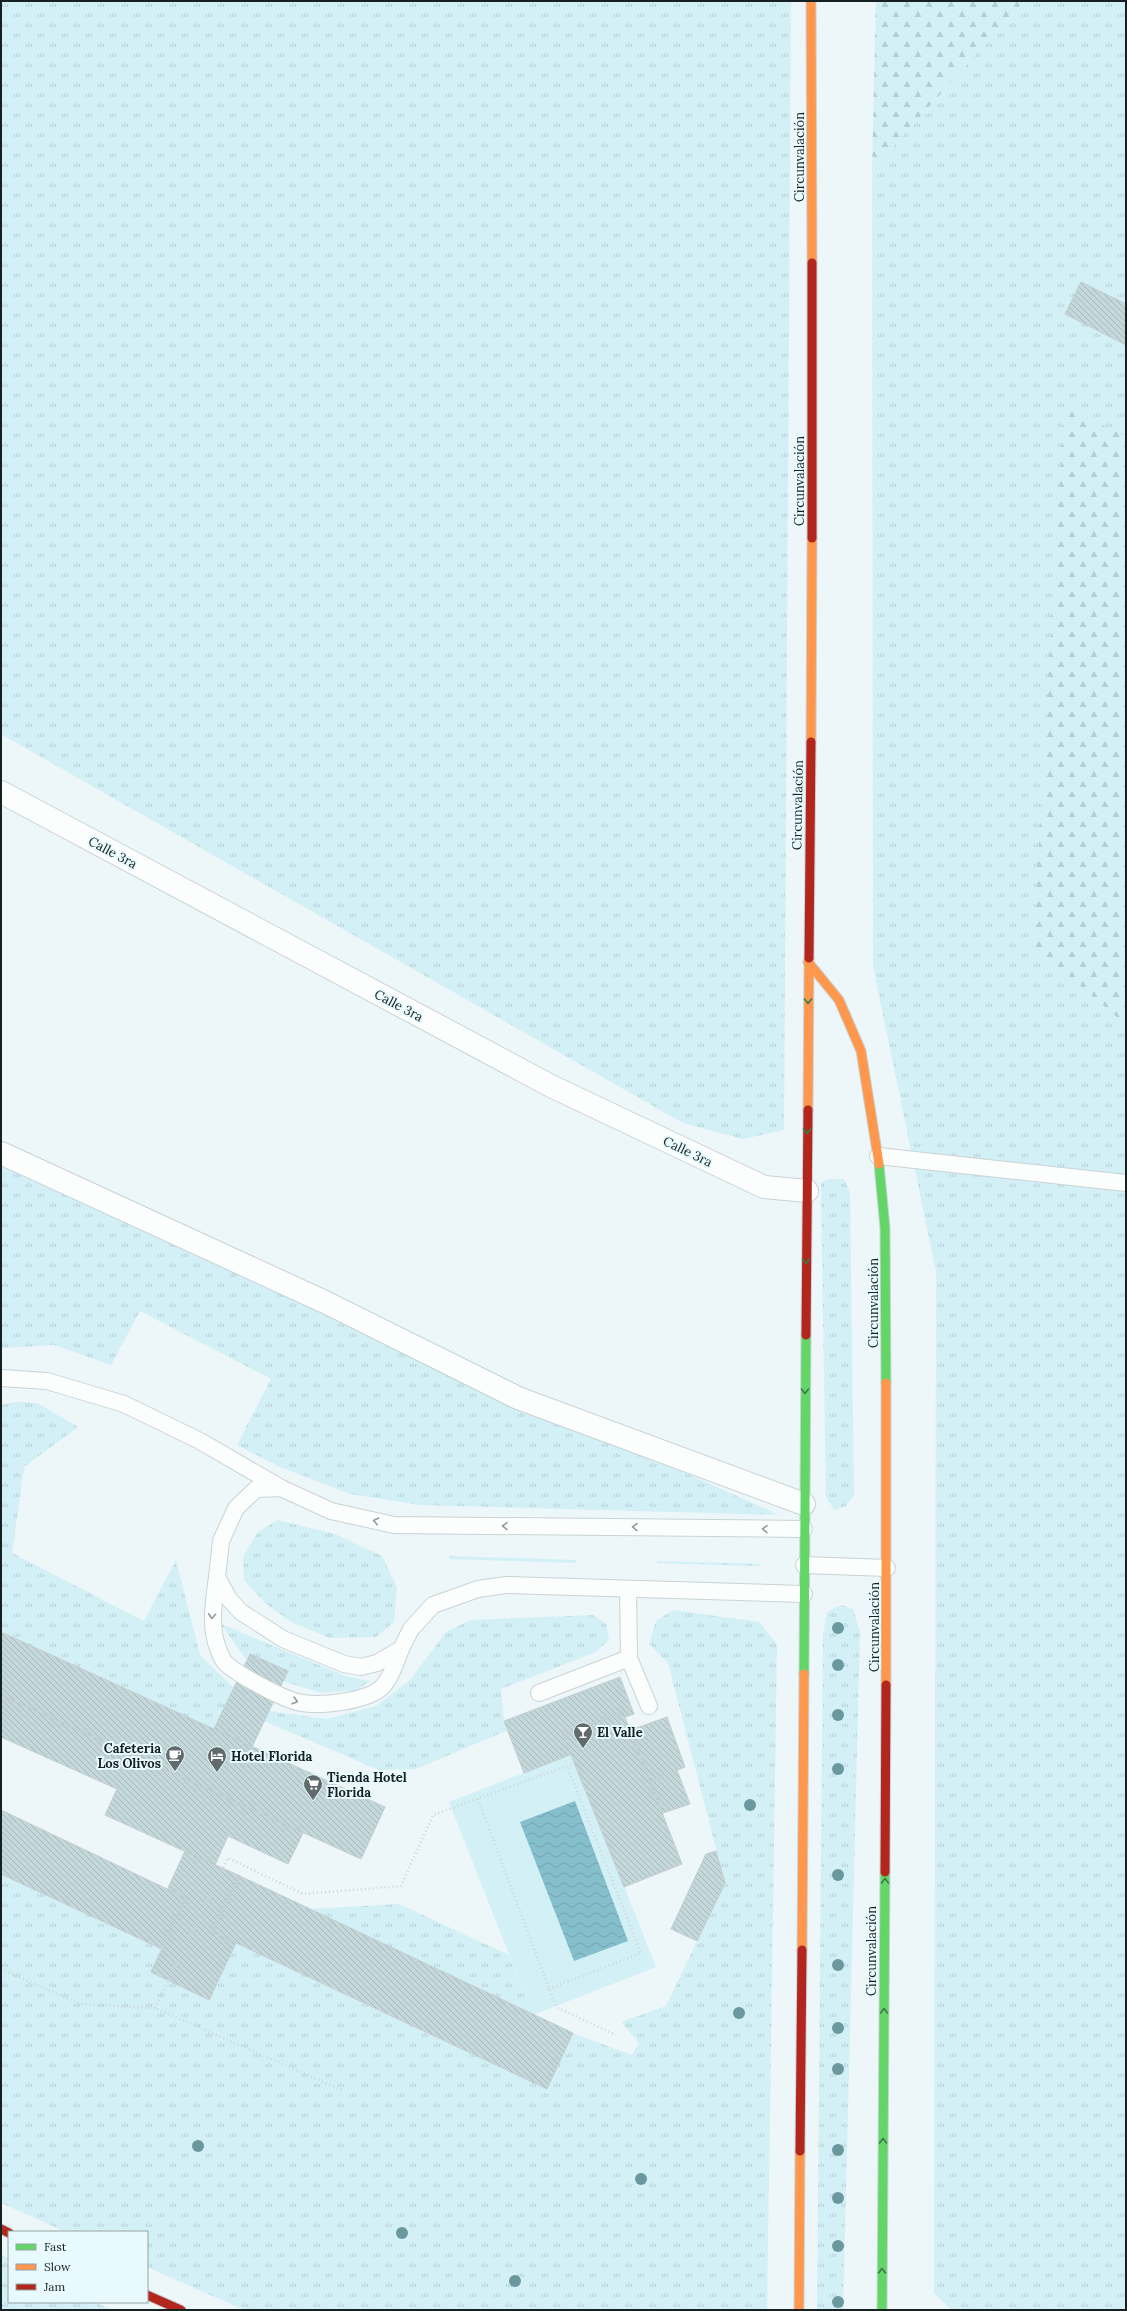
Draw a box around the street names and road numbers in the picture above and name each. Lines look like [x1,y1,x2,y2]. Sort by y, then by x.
street label: Circunvalación [791,112,808,202]
street label: Circunvalación [791,436,808,526]
street label: Circunvalación [788,760,807,850]
street label: Calle 3ra [85,833,140,872]
street label: Calle 3ra [371,986,426,1025]
street label: Calle 3ra [660,1132,716,1171]
street label: Circunvalación [865,1258,882,1348]
street label: Circunvalación [866,1582,883,1672]
street label: Circunvalación [863,1906,880,1996]

